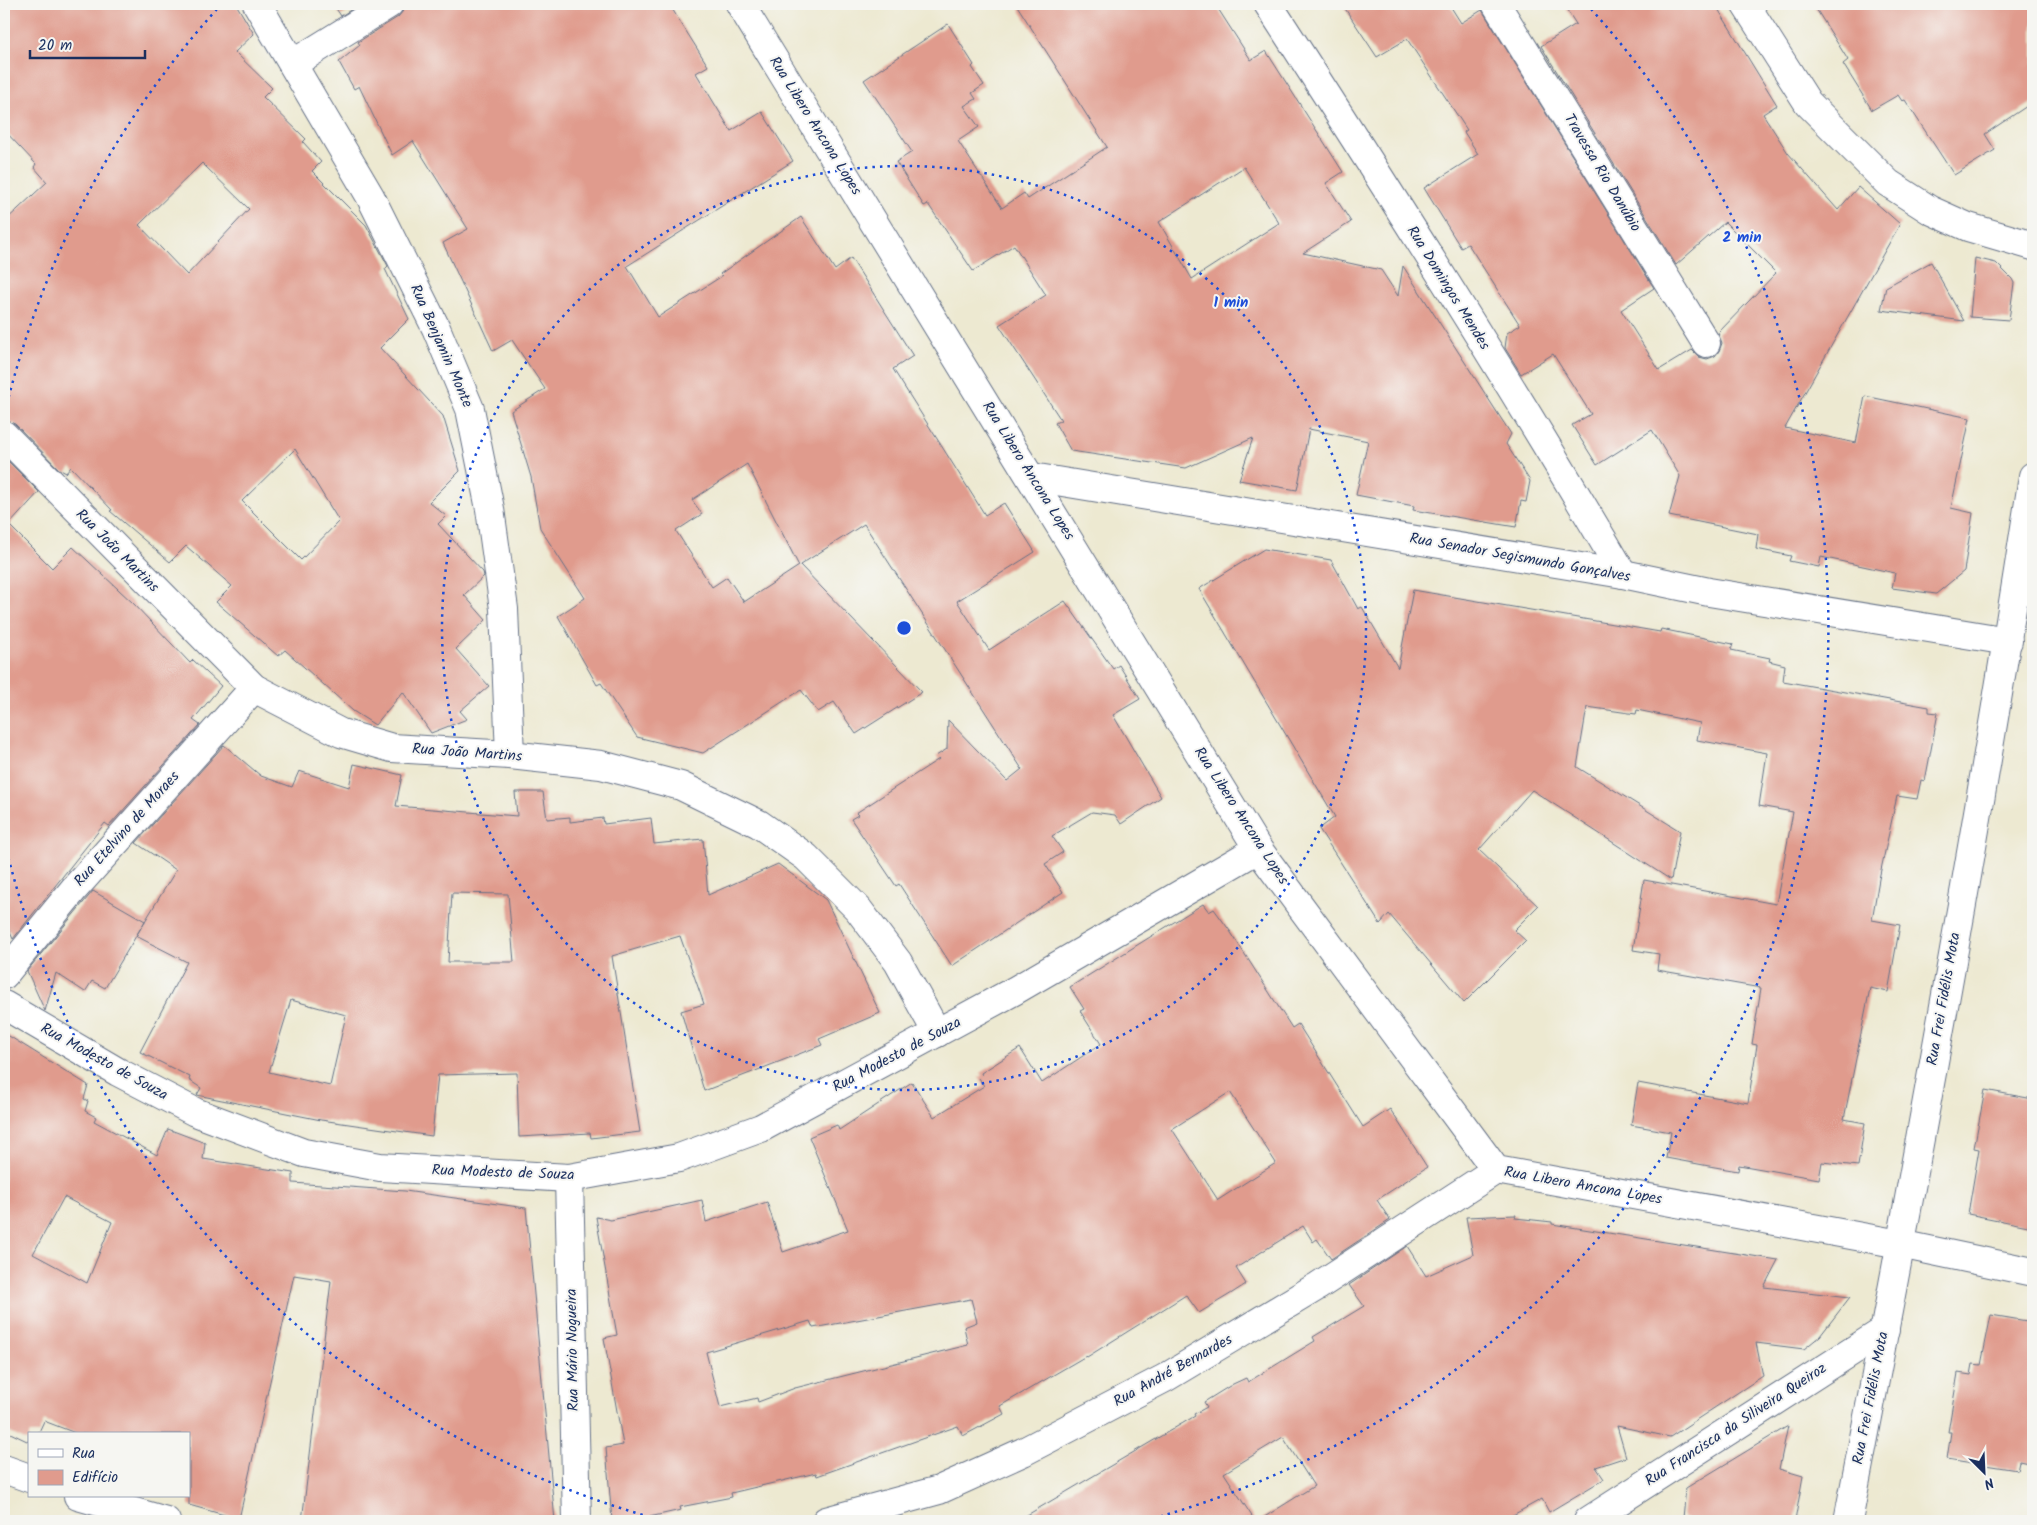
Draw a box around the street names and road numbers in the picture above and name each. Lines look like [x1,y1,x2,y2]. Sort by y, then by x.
street label: Rua Libero Ancona Lopes [762,52,868,201]
street label: Travessa Rio Danúbio [1557,109,1647,237]
street label: Rua Domingos Mendes [1400,221,1496,355]
street label: Rua Benjamin Monte [403,280,479,412]
street label: Rua Libero Ancona Lopes [975,397,1081,546]
street label: Rua João Martins [70,504,165,599]
street label: Rua Senador Segismundo Gonçalves [1408,527,1633,589]
street label: Rua João Martins [411,737,523,769]
street label: Rua Libero Ancona Lopes [1187,742,1295,890]
street label: Rua Etelvino de Moraes [68,765,186,892]
street label: Rua Frei Fidélis Mota [1920,931,1968,1067]
street label: Rua Modesto de Souza [828,1011,966,1099]
street label: Rua Modesto de Souza [36,1017,172,1107]
street label: Rua Modesto de Souza [431,1159,575,1187]
street label: Rua Libero Ancona Lopes [1502,1160,1665,1212]
street label: Rua Mário Nogueira [560,1288,586,1412]
street label: Rua André Bernardes [1109,1328,1238,1414]
street label: Rua Frei Fidélis Mota [1846,1330,1896,1466]
street label: Rua Francisca da Siliveira Queiroz [1640,1357,1832,1493]

